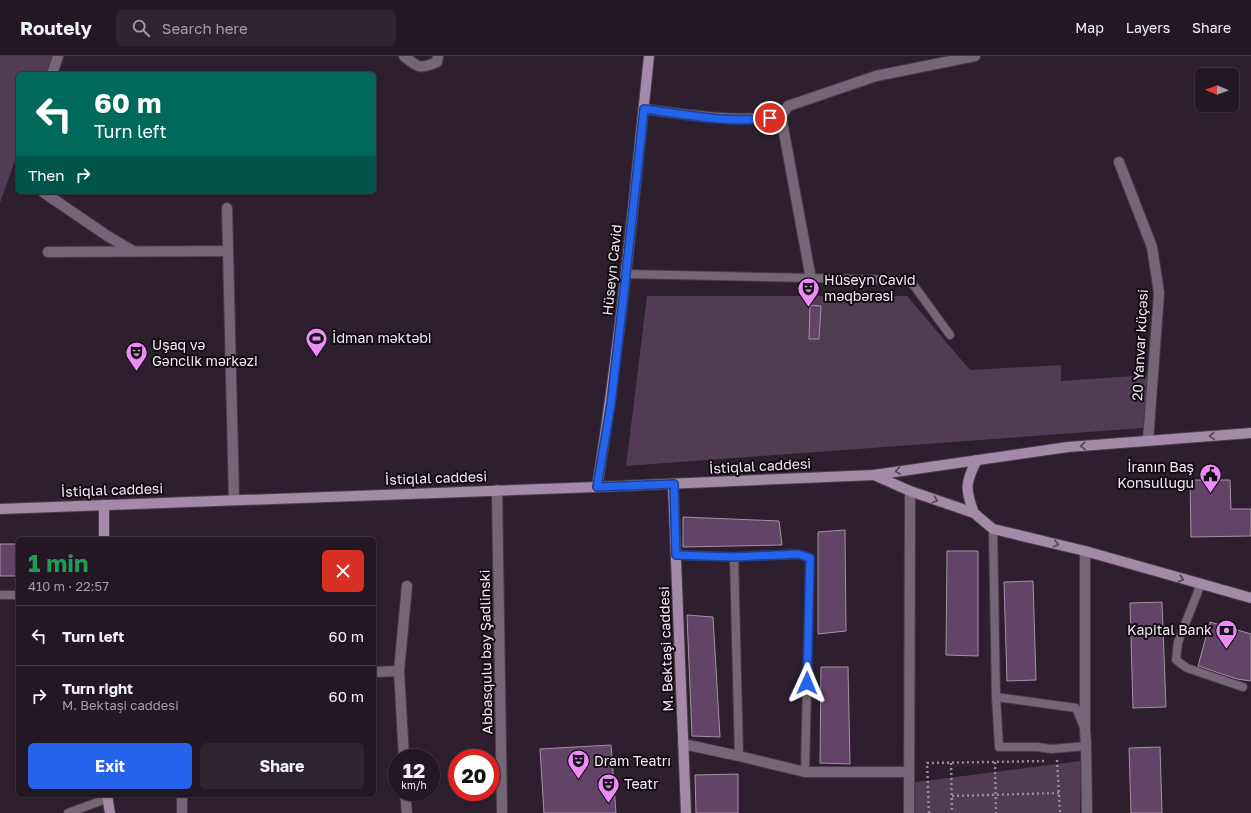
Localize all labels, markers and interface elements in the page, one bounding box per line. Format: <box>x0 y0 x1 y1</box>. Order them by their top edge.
search box <box>116 10 396 46</box>
text: Routely <box>20 16 92 39</box>
icon: search <box>130 17 152 39</box>
text: Search here <box>162 19 248 37</box>
text: Map <box>1075 19 1104 36</box>
text: Layers <box>1126 19 1170 36</box>
text: Share <box>1192 19 1231 36</box>
north arrow <box>1195 68 1239 112</box>
map controls <box>1195 68 1239 112</box>
text: 60 m <box>94 86 161 119</box>
icon: left <box>28 88 80 140</box>
pin <box>753 101 787 135</box>
icon: arrive <box>759 107 781 129</box>
text: Turn left <box>94 120 167 142</box>
icon: right <box>72 164 94 186</box>
text: Then <box>28 166 64 184</box>
street label: Hüseyn Cavid <box>598 223 625 316</box>
place label: Hüseyn Cavid məqbərəsi <box>824 271 916 304</box>
theatre icon: Hüseyn Cavid məqbərəsi <box>796 275 822 308</box>
street label: 20 Yanvar küçəsi <box>1128 289 1151 401</box>
sports icon: İdman məktəbi <box>304 325 330 358</box>
place label: İdman məktəbi <box>332 329 432 346</box>
place label: Uşaq və Gənclik mərkəzi <box>152 336 258 369</box>
theatre icon: Uşaq və Gənclik mərkəzi <box>123 340 149 373</box>
one-way arrow <box>1209 432 1215 441</box>
one-way arrow <box>1079 442 1086 451</box>
street label: İstiqlal caddesi <box>708 454 811 477</box>
place label: İranın Baş Konsulluğu <box>1117 458 1194 491</box>
public building icon: İranın Baş Konsulluğu <box>1197 462 1223 495</box>
one-way arrow <box>895 466 901 475</box>
street label: İstiqlal caddesi <box>385 467 487 488</box>
street label: İstiqlal caddesi <box>61 479 163 500</box>
one-way arrow <box>932 495 939 504</box>
one-way arrow <box>1053 540 1059 548</box>
text: 1 min <box>28 548 88 577</box>
button: close <box>322 550 364 592</box>
street label: Abbasqulu bəy Şadlinski <box>476 570 495 734</box>
one-way arrow <box>1177 574 1184 583</box>
text: 410 m · 22:57 <box>28 578 109 594</box>
street label: M. Bektaşi caddesi <box>655 586 676 712</box>
bank icon: Kapital Bank <box>1214 617 1240 650</box>
place label: Kapital Bank <box>1127 621 1212 638</box>
icon: left <box>28 625 50 647</box>
text: Turn left <box>62 627 124 645</box>
text: 60 m <box>329 627 364 645</box>
position arrow <box>786 662 828 704</box>
text: Turn right <box>62 679 133 697</box>
icon: right <box>28 685 50 707</box>
text: 60 m <box>329 687 364 705</box>
text: M. Bektaşi caddesi <box>62 697 179 713</box>
button: Exit <box>28 743 192 789</box>
button: Share <box>200 743 364 789</box>
theatre icon: Dram Teatrı <box>565 748 591 781</box>
speed limit sign: 20 <box>448 749 500 801</box>
place label: Dram Teatrı <box>594 752 671 769</box>
text: 12 <box>403 758 425 782</box>
theatre icon: Teatr <box>595 771 621 804</box>
place label: Teatr <box>624 775 659 792</box>
text: km/h <box>401 779 427 791</box>

